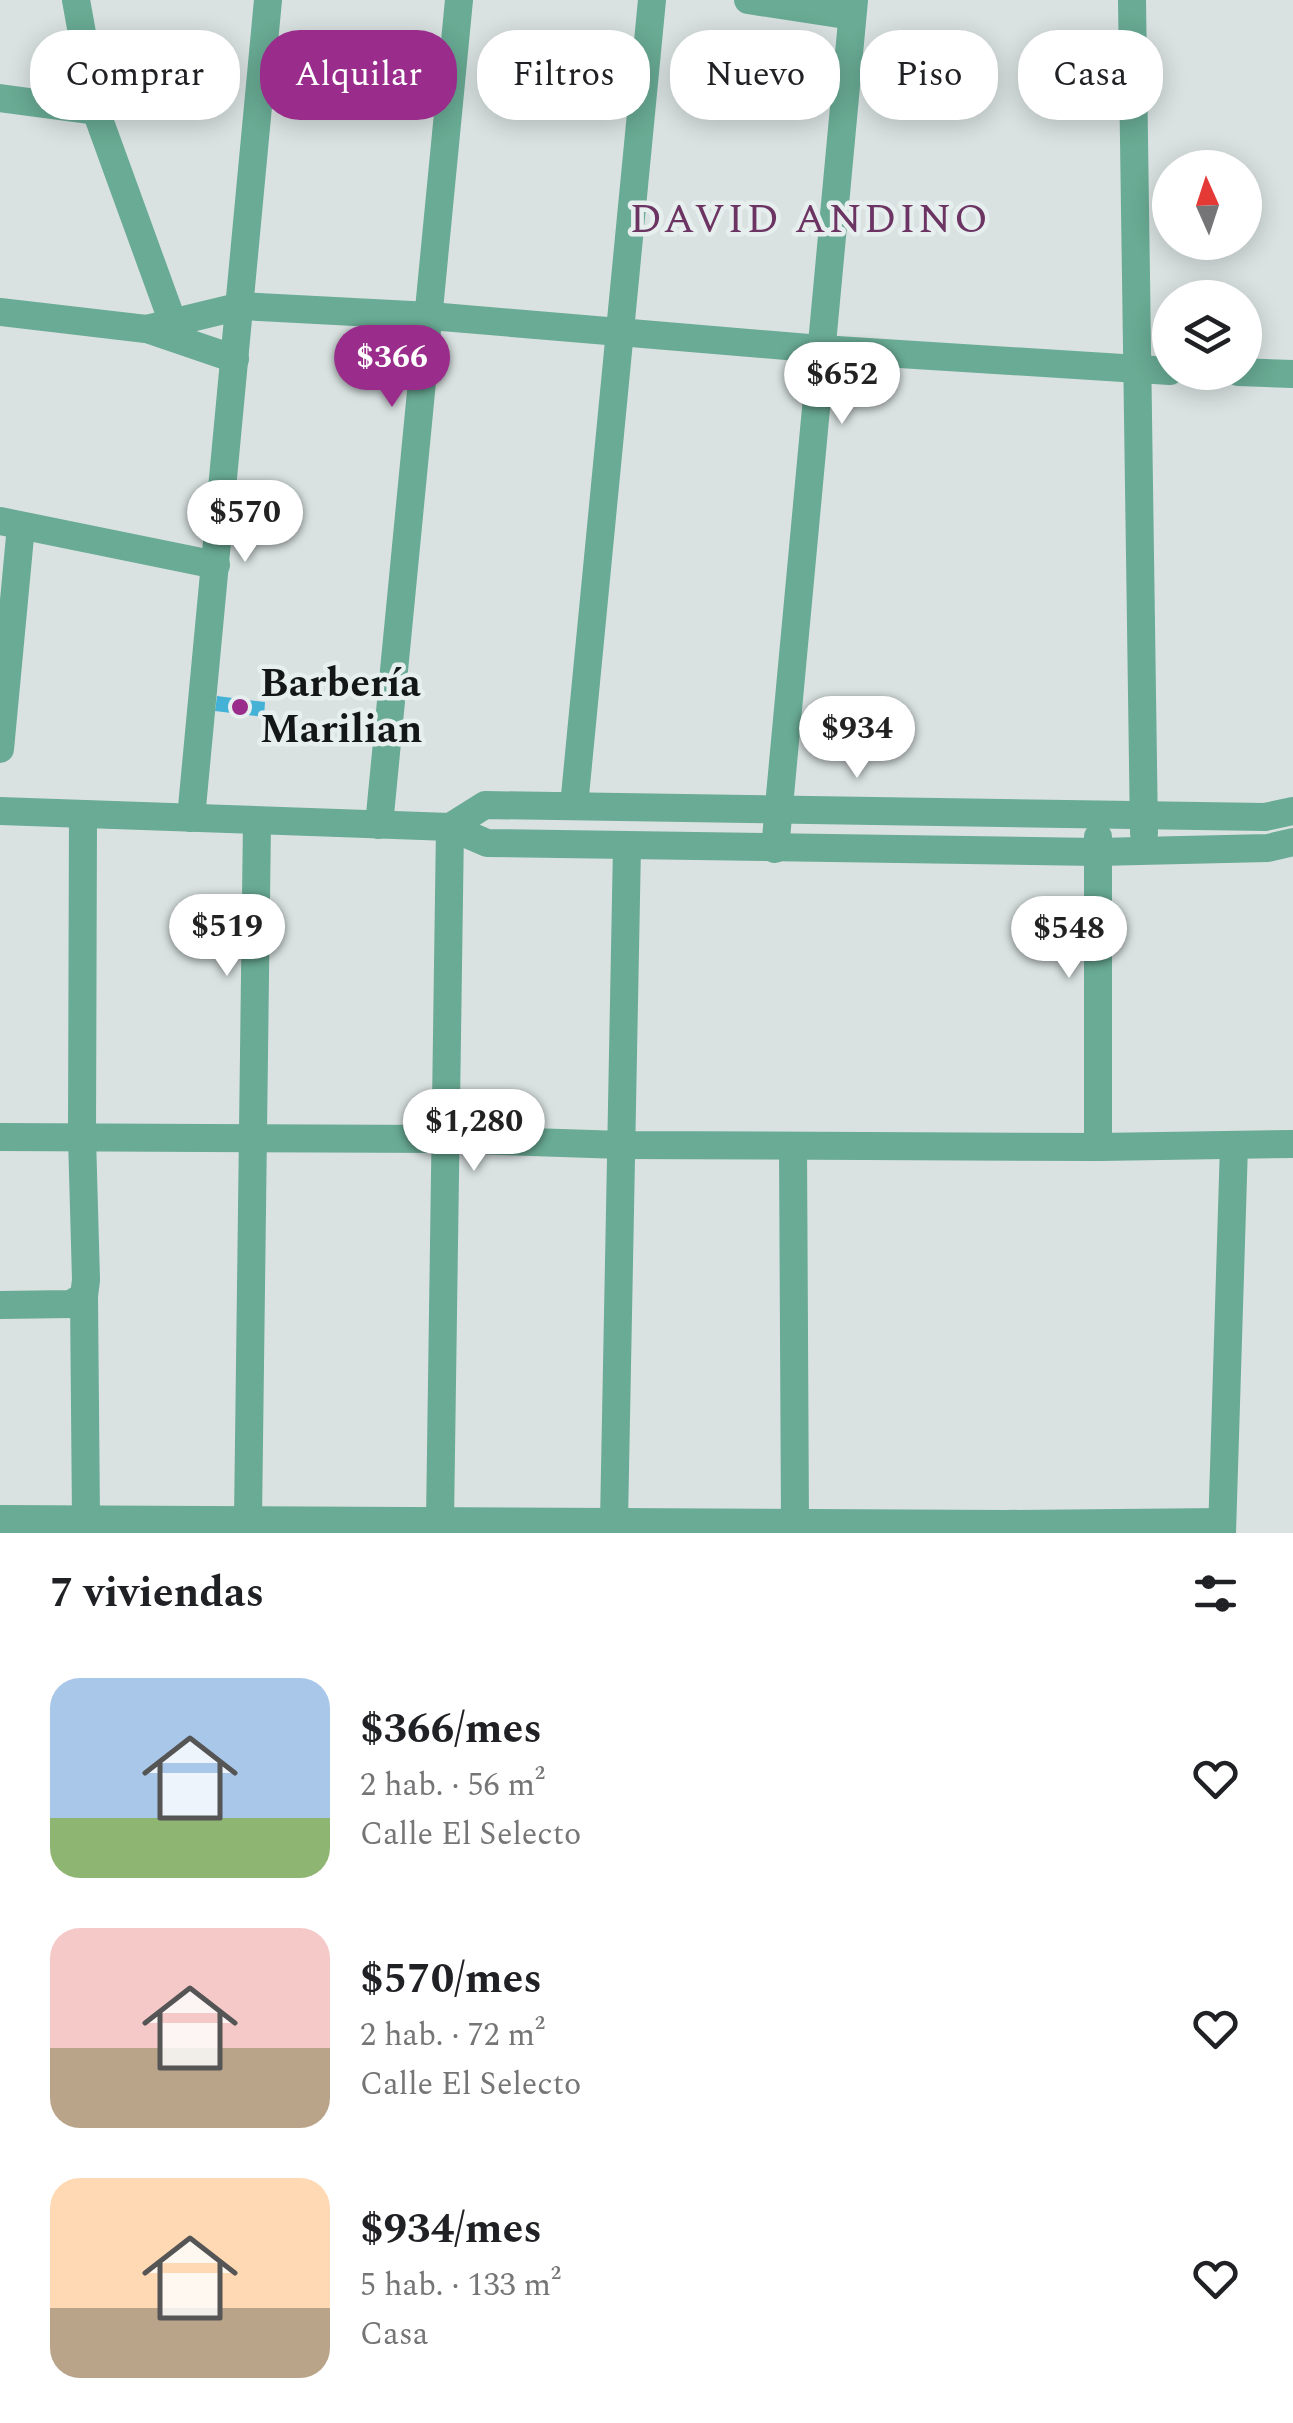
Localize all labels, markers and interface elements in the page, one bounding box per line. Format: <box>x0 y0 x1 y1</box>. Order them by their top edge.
chip: Comprar <box>30 30 240 120</box>
chip: Alquilar <box>260 30 457 120</box>
chip: Filtros <box>477 30 650 120</box>
chip: Nuevo <box>670 30 840 120</box>
chip: Piso <box>860 30 998 120</box>
chip: Casa <box>1018 30 1163 120</box>
north arrow <box>1152 150 1262 260</box>
map controls <box>1152 150 1262 390</box>
district label: DAVID ANDINO <box>630 188 990 251</box>
button: layers <box>1152 280 1262 390</box>
pin: $366 <box>333 325 451 410</box>
text: $366 <box>356 333 428 382</box>
pin: $652 <box>783 342 901 427</box>
text: $652 <box>806 350 878 399</box>
pin: $570 <box>186 480 304 565</box>
text: $570 <box>209 488 281 537</box>
place label: Barbería Marilian <box>260 654 422 761</box>
marker: Barbería Marilian <box>229 696 251 718</box>
pin: $934 <box>798 696 916 781</box>
text: $934 <box>821 704 893 753</box>
pin: $519 <box>168 894 286 979</box>
pin: $548 <box>1010 896 1128 981</box>
text: $519 <box>191 902 263 951</box>
text: $548 <box>1033 904 1105 953</box>
pin: $1,280 <box>393 1089 555 1174</box>
text: $1,280 <box>425 1097 523 1146</box>
text: 7 viviendas <box>50 1562 264 1625</box>
icon: filters <box>1188 1566 1243 1621</box>
text: $366/mes <box>360 1698 542 1761</box>
icon: home <box>130 1718 250 1838</box>
icon: heart <box>1188 1751 1243 1806</box>
text: 2 hab. · 56 m² <box>360 1761 545 1810</box>
text: Calle El Selecto <box>360 1810 581 1859</box>
text: $570/mes <box>360 1948 542 2011</box>
icon: home <box>130 1968 250 2088</box>
icon: heart <box>1188 2001 1243 2056</box>
text: 2 hab. · 72 m² <box>360 2011 545 2060</box>
text: Calle El Selecto <box>360 2060 581 2109</box>
text: $934/mes <box>360 2198 542 2261</box>
icon: home <box>130 2218 250 2338</box>
icon: heart <box>1188 2251 1243 2306</box>
text: 5 hab. · 133 m² <box>360 2261 561 2310</box>
text: Casa <box>360 2310 428 2359</box>

